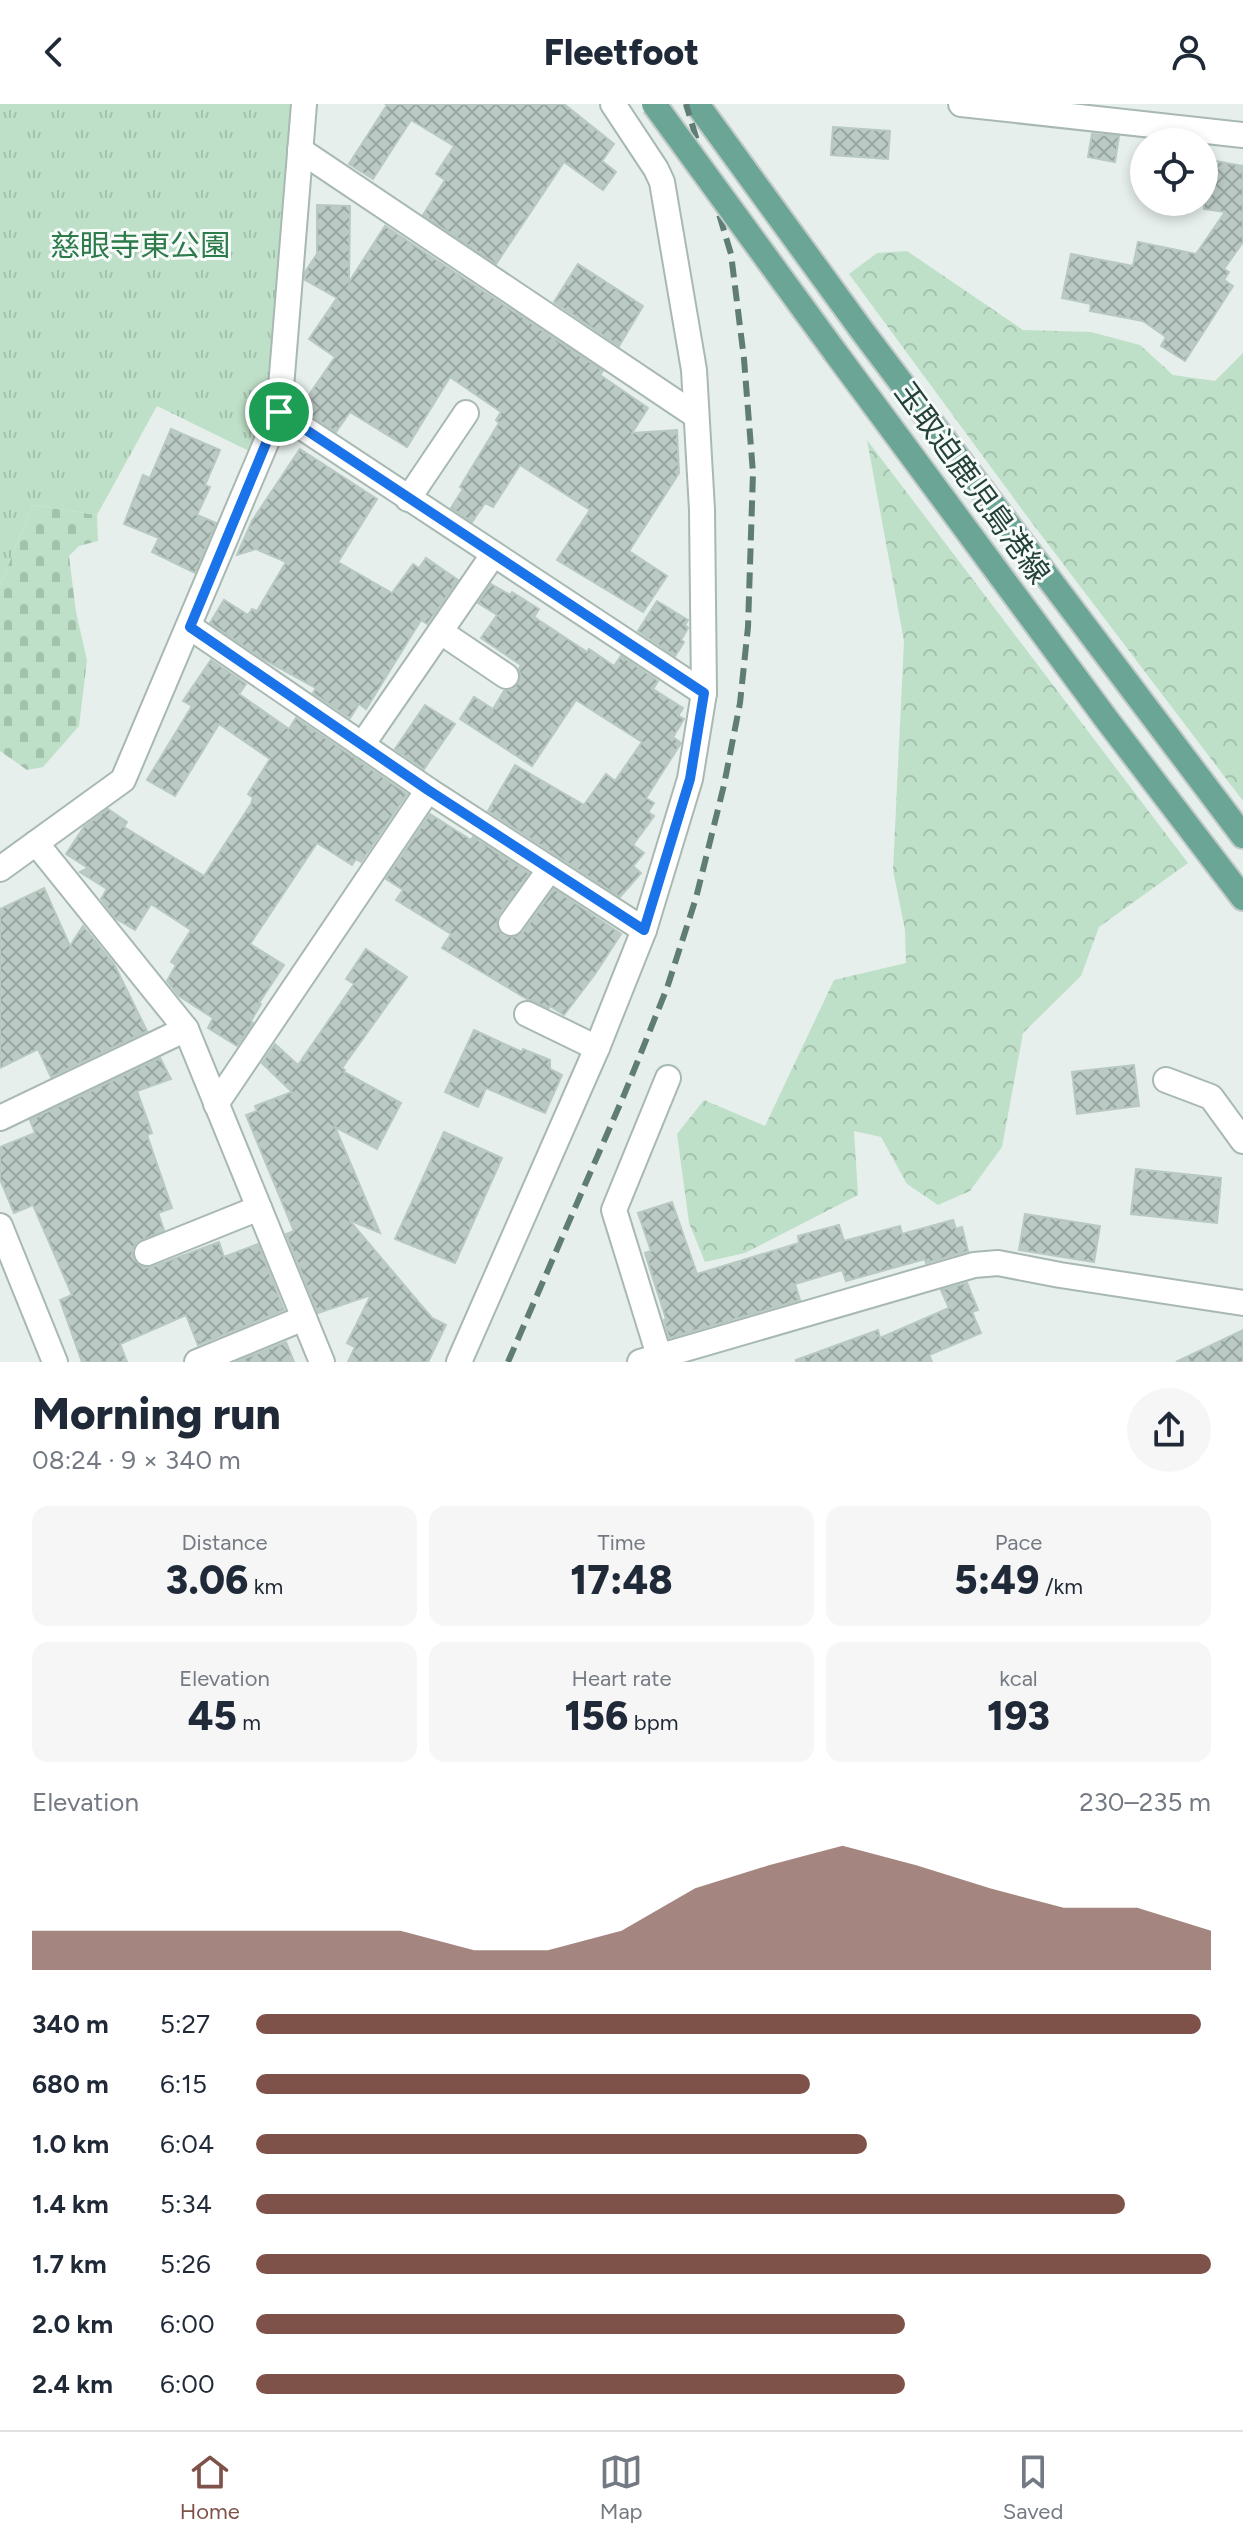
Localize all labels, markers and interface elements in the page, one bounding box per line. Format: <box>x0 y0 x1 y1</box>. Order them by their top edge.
icon: back <box>32 30 76 74</box>
icon: person <box>1167 30 1211 74</box>
text: Fleetfoot <box>544 31 699 74</box>
map controls <box>1130 128 1218 216</box>
button: locate <box>1130 128 1218 216</box>
park label: 慈眼寺東公園 <box>50 227 230 264</box>
street label: 玉取迫鹿児島港線 <box>887 375 1058 591</box>
pin <box>245 378 313 446</box>
icon: arrive <box>257 390 301 434</box>
text: Morning run <box>32 1387 281 1440</box>
button: share <box>1127 1388 1211 1472</box>
text: 08:24 · 9 × 340 m <box>32 1444 241 1476</box>
text: Distance <box>181 1529 268 1556</box>
text: Time <box>598 1529 645 1556</box>
text: Pace <box>995 1529 1042 1556</box>
text: 3.06 <box>166 1556 248 1604</box>
text: 17:48 <box>570 1556 673 1604</box>
text: 5:49 <box>954 1556 1039 1604</box>
text: km <box>248 1573 283 1600</box>
text: /km <box>1039 1573 1083 1600</box>
text: Elevation <box>179 1665 270 1692</box>
text: Heart rate <box>572 1665 671 1692</box>
text: kcal <box>999 1665 1038 1692</box>
text: 45 <box>188 1692 237 1740</box>
text: 156 <box>565 1692 628 1740</box>
text: 193 <box>987 1692 1050 1740</box>
text: m <box>237 1709 261 1736</box>
text: bpm <box>628 1709 678 1736</box>
text: Elevation <box>32 1786 139 1818</box>
text: 230–235 m <box>1079 1786 1211 1818</box>
text: 340 m <box>32 2008 109 2040</box>
text: 5:27 <box>160 2008 210 2040</box>
text: 680 m <box>32 2068 109 2100</box>
text: 6:15 <box>160 2068 207 2100</box>
text: 1.0 km <box>32 2128 109 2160</box>
text: 6:04 <box>160 2128 214 2160</box>
text: 1.4 km <box>32 2188 109 2220</box>
text: 5:34 <box>160 2188 212 2220</box>
text: 1.7 km <box>32 2248 107 2280</box>
text: 5:26 <box>160 2248 211 2280</box>
text: 2.0 km <box>32 2308 113 2340</box>
text: 6:00 <box>160 2308 215 2340</box>
text: 2.4 km <box>32 2368 113 2400</box>
text: 6:00 <box>160 2368 215 2400</box>
tab: Home <box>180 2450 240 2525</box>
tab: Map <box>599 2450 643 2525</box>
tab: Saved <box>1003 2450 1063 2525</box>

